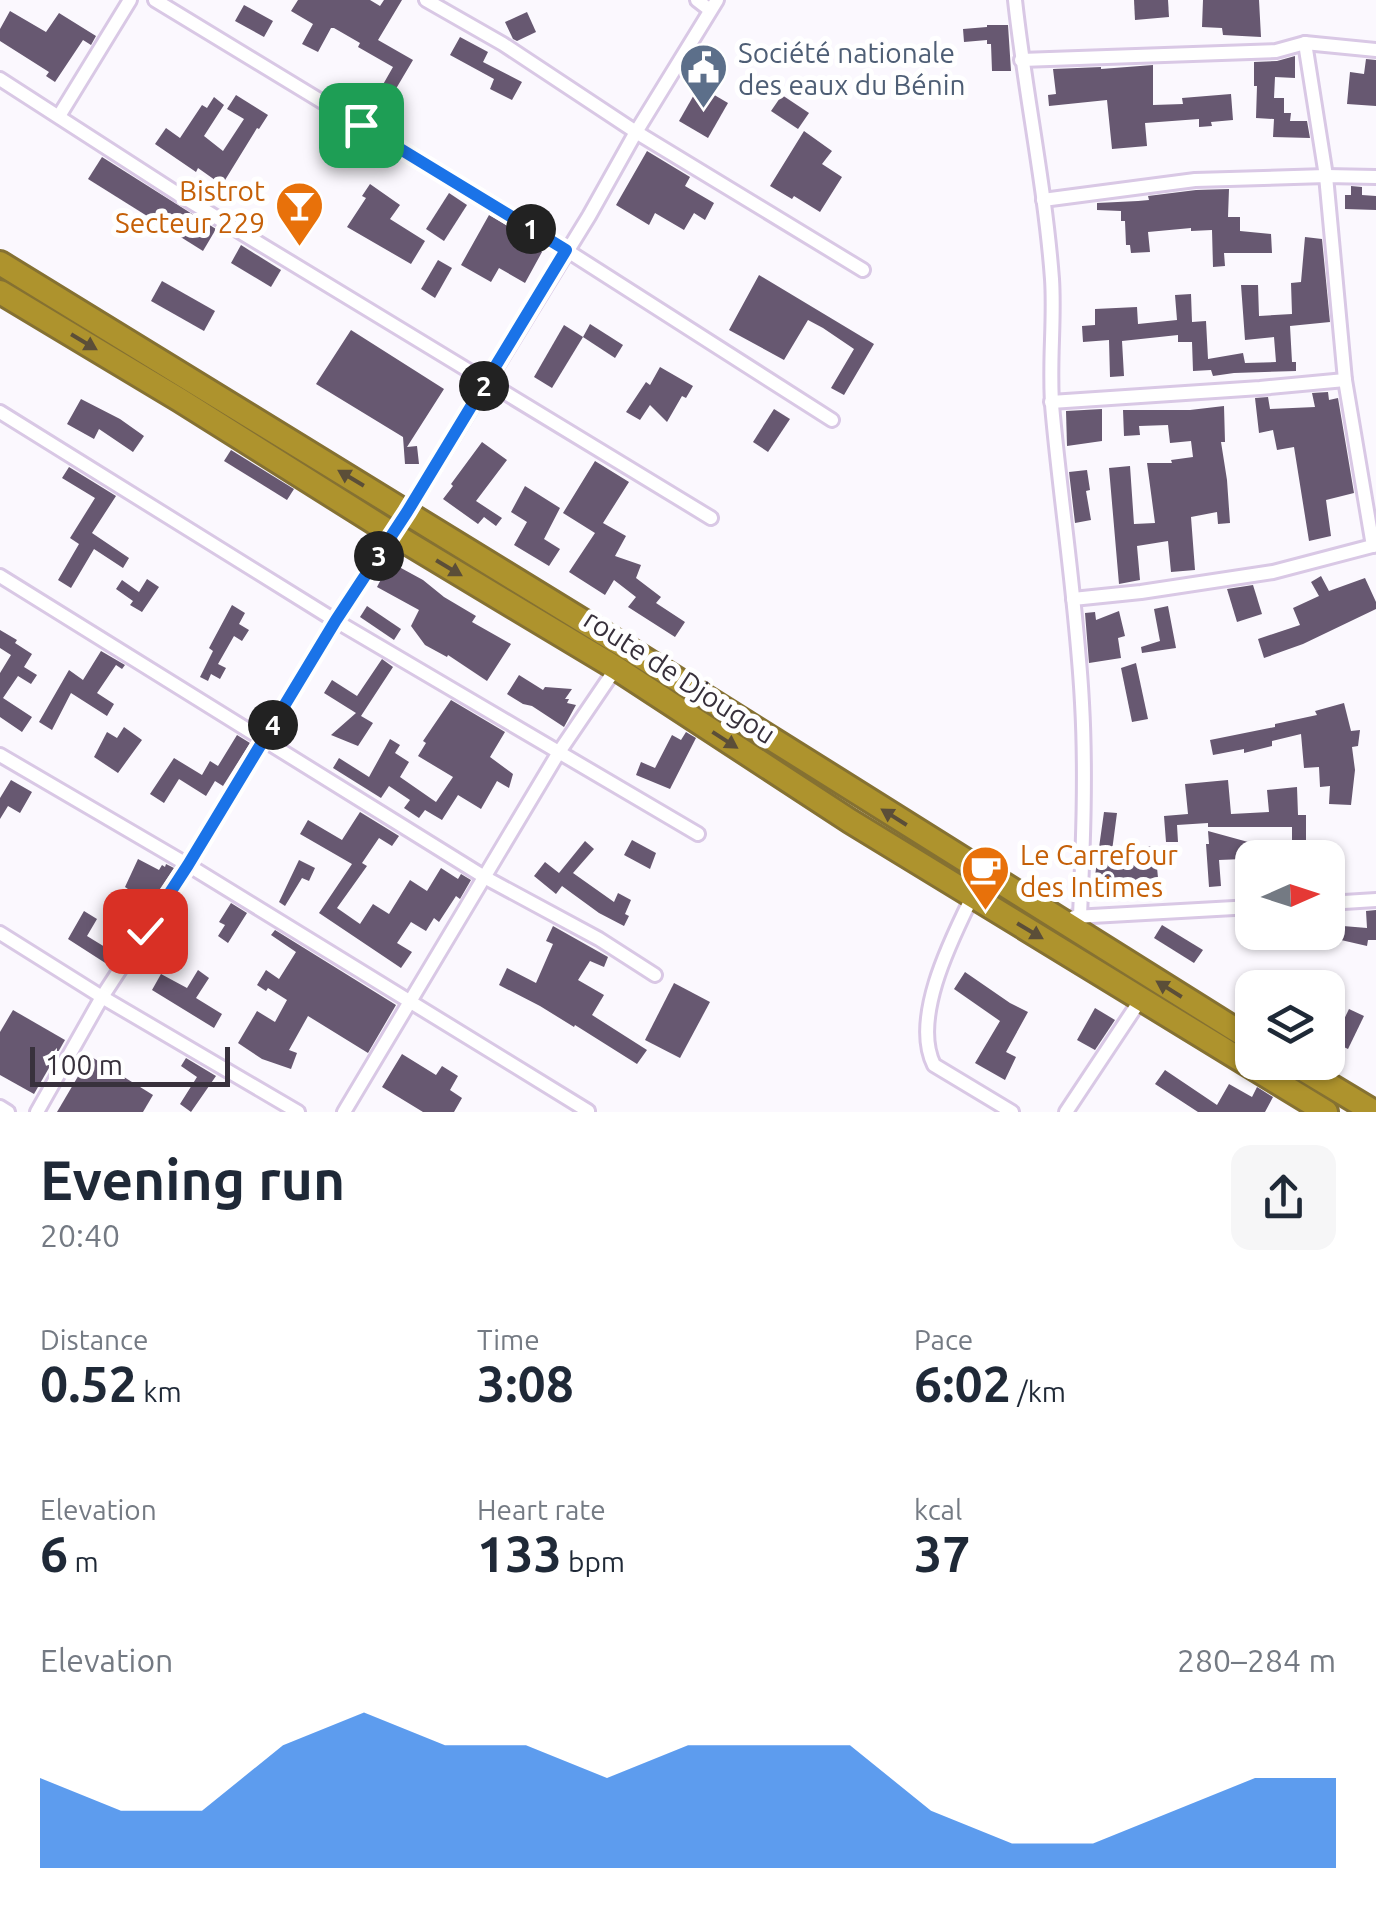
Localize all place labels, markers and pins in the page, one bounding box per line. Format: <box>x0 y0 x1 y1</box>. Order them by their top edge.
place label: Société nationale des eaux du Bénin <box>738 37 966 100</box>
public building icon: Société nationale des eaux du Bénin <box>677 42 729 110</box>
pin <box>319 83 404 168</box>
place label: Bistrot Secteur 229 <box>115 175 265 238</box>
bar icon: Bistrot Secteur 229 <box>274 180 326 248</box>
pin: 1 <box>506 204 556 254</box>
pin: 2 <box>459 361 509 411</box>
pin: 3 <box>354 531 404 581</box>
pin: 4 <box>248 700 298 750</box>
place label: Le Carrefour des Intimes <box>1020 839 1178 902</box>
cafe icon: Le Carrefour des Intimes <box>959 844 1011 912</box>
pin <box>103 889 188 974</box>

